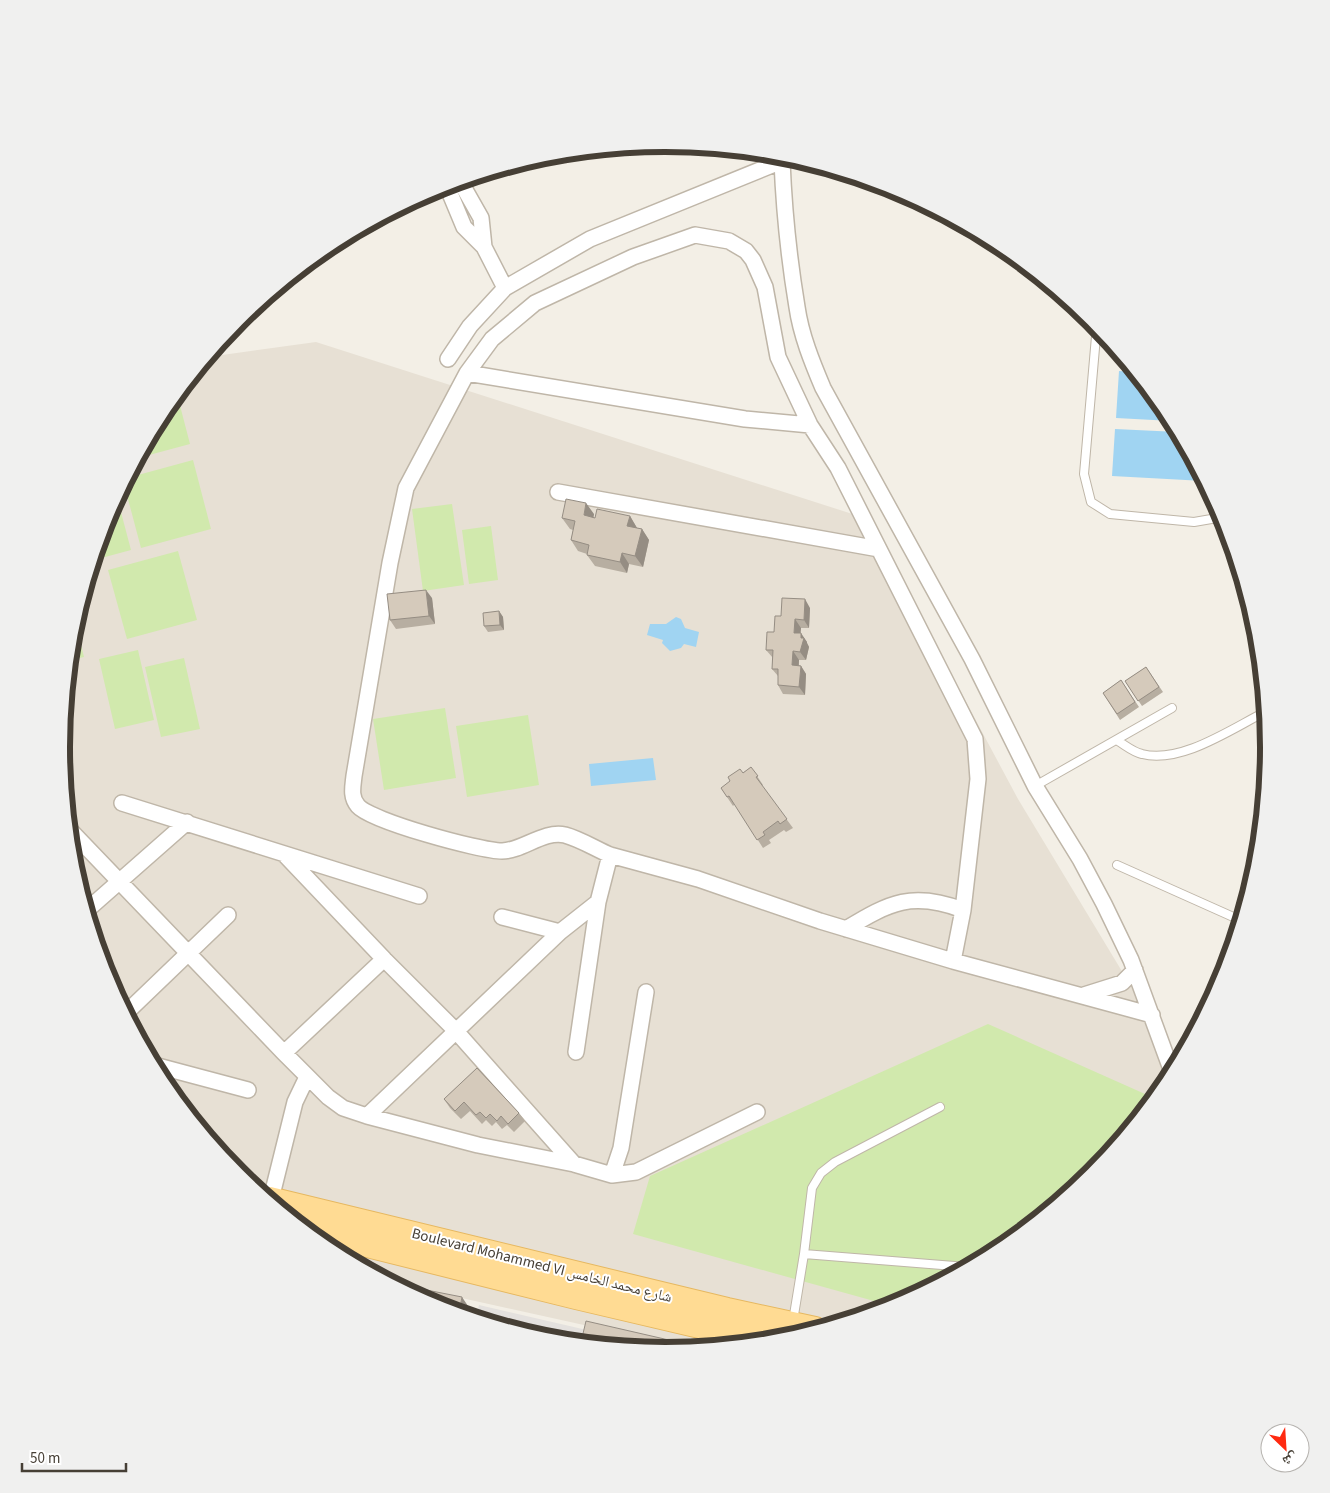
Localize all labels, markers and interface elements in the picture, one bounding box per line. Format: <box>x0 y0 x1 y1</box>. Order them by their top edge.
street label: Boulevard Mohammed VI شارع محمد الخامس <box>410 1223 674 1308</box>
north arrow <box>1260 1423 1310 1473</box>
scale bar <box>22 1440 126 1472</box>
text: ش <box>1279 1447 1301 1471</box>
text: 50 m <box>30 1448 60 1469</box>

